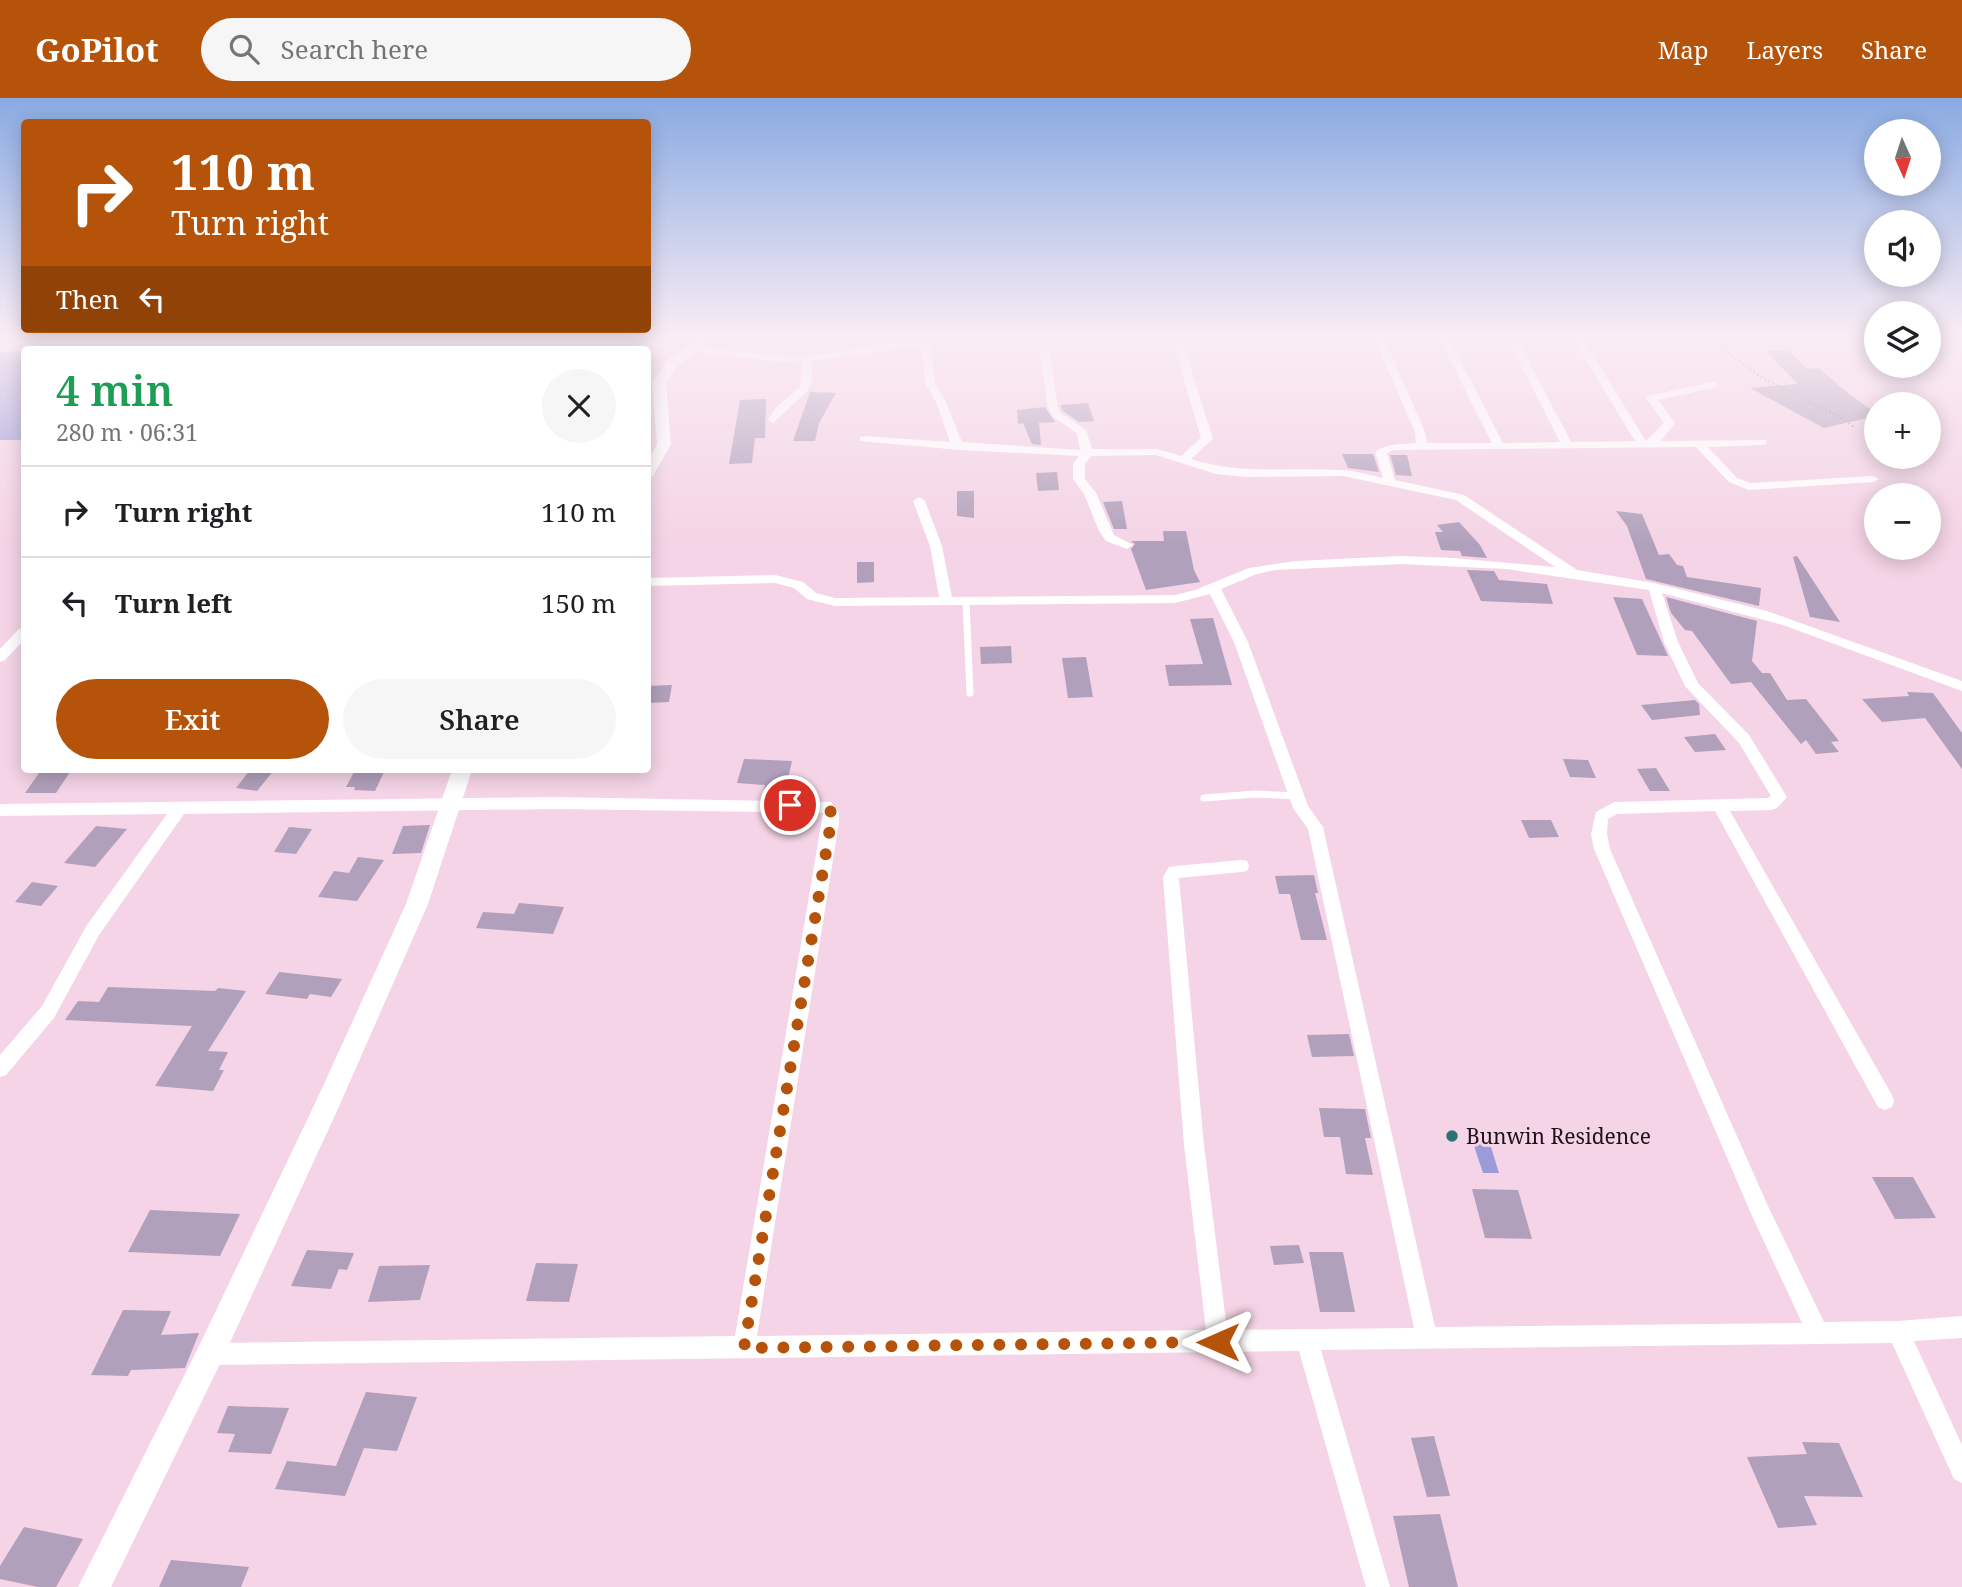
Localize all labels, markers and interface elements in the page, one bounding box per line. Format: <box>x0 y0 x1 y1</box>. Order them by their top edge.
search box <box>201 18 691 81</box>
text: GoPilot <box>35 27 159 72</box>
icon: search <box>225 30 263 68</box>
text: Search here <box>281 31 428 67</box>
text: Map <box>1658 33 1709 66</box>
text: Layers <box>1747 33 1823 66</box>
text: Share <box>1861 33 1927 66</box>
north arrow <box>1864 119 1941 196</box>
map controls <box>1864 119 1941 560</box>
text: 110 m <box>171 138 315 204</box>
icon: right <box>56 147 147 238</box>
text: Turn right <box>171 201 329 244</box>
button: sound <box>1864 210 1941 287</box>
icon: left <box>133 280 171 318</box>
text: Then <box>56 281 119 317</box>
button: layers <box>1864 301 1941 378</box>
text: 4 min <box>56 361 173 418</box>
button: close <box>542 369 616 443</box>
button: + <box>1864 392 1941 469</box>
text: 280 m · 06:31 <box>56 416 198 448</box>
button: − <box>1864 483 1941 560</box>
icon: right <box>56 493 94 531</box>
text: Turn right <box>115 494 252 530</box>
text: 110 m <box>541 494 616 530</box>
icon: left <box>56 584 94 622</box>
text: Turn left <box>115 585 232 621</box>
text: 150 m <box>541 585 616 621</box>
button: Exit <box>56 679 329 759</box>
button: Share <box>343 679 616 759</box>
pin <box>760 775 820 835</box>
icon: arrive <box>771 786 809 824</box>
place label: Bunwin Residence <box>1466 1122 1651 1150</box>
marker: Bunwin Residence <box>1444 1128 1460 1144</box>
position arrow <box>1181 1305 1255 1379</box>

